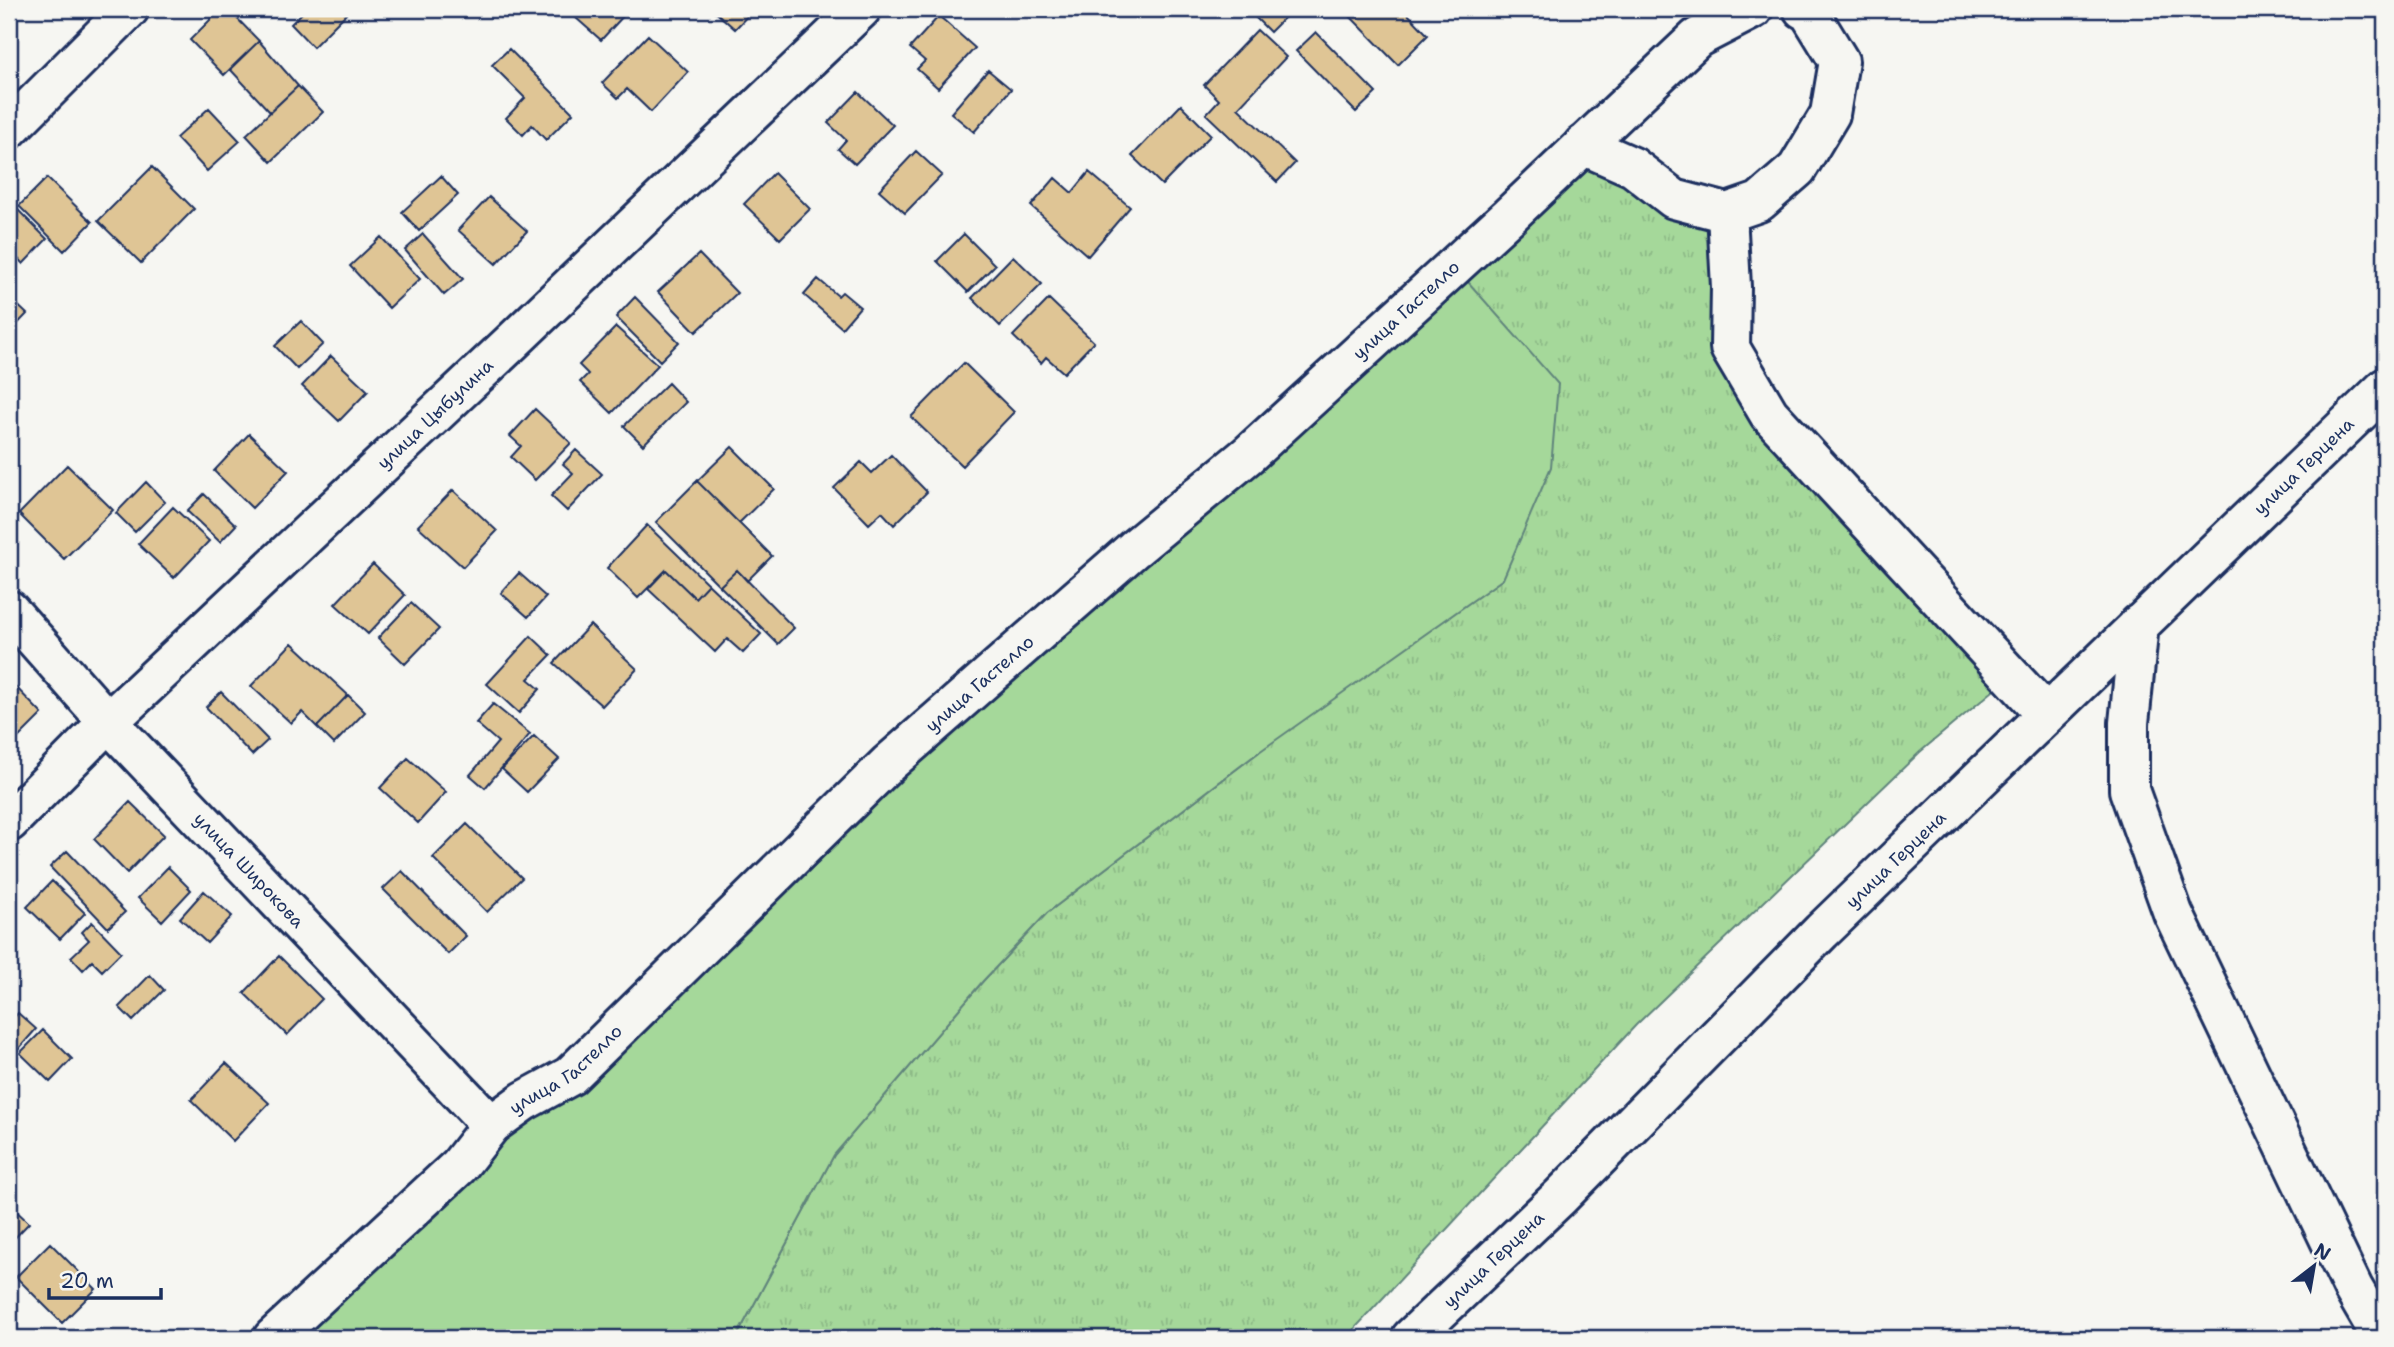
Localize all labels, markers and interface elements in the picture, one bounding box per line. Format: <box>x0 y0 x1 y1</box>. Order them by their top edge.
street label: улица Гастелло <box>1348 255 1465 365</box>
street label: улица Цыбулина <box>372 354 498 475</box>
street label: улица Герцена <box>2249 412 2359 520</box>
street label: улица Гастелло <box>920 630 1039 738</box>
street label: улица Герцена <box>1840 806 1951 914</box>
street label: улица Широкова <box>188 807 310 933</box>
street label: улица Гастелло <box>504 1019 628 1120</box>
street label: улица Герцена <box>1438 1206 1550 1313</box>
north arrow <box>2278 1232 2348 1302</box>
text: N <box>2310 1237 2335 1266</box>
scale bar <box>49 1256 161 1300</box>
text: 20 m <box>60 1267 114 1295</box>

